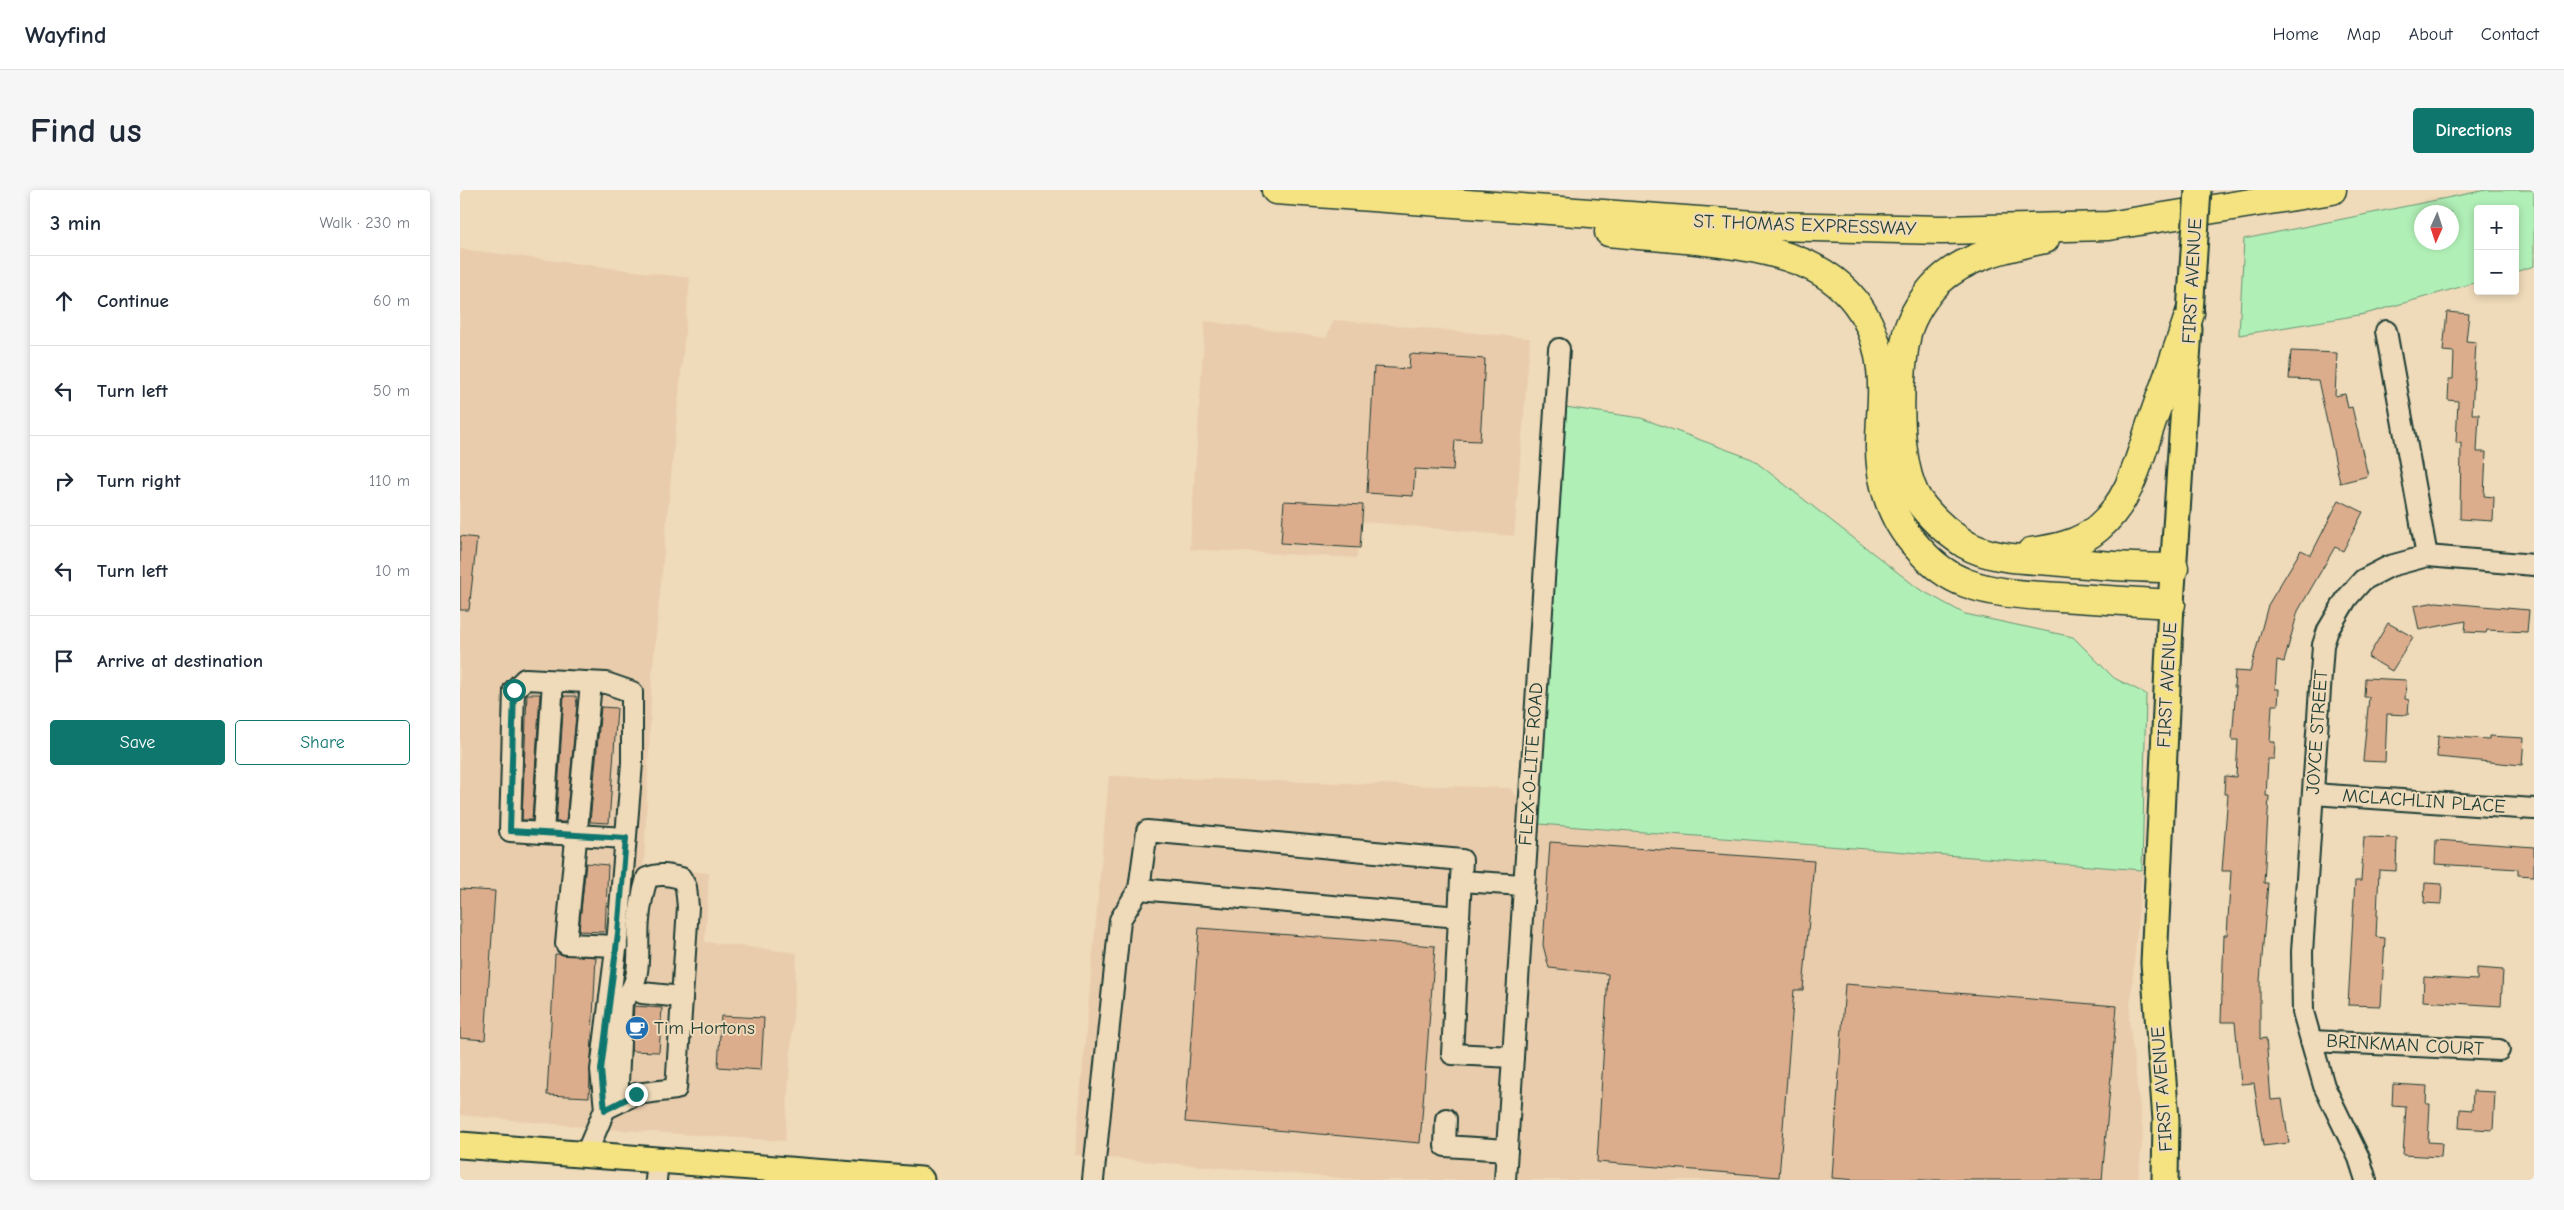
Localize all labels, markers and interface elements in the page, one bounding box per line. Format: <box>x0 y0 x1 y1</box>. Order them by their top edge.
text: Wayfind <box>25 21 106 49</box>
text: Home <box>2272 24 2319 45</box>
text: Map <box>2347 24 2381 45</box>
text: About <box>2409 24 2453 45</box>
text: Contact <box>2481 24 2539 45</box>
button: Directions <box>2413 108 2534 153</box>
text: Find us <box>30 110 142 151</box>
north arrow <box>2414 205 2459 250</box>
map controls <box>2474 205 2519 295</box>
button: + <box>2474 205 2519 250</box>
street label: ST. THOMAS EXPRESSWAY <box>1693 210 1918 240</box>
text: 3 min <box>50 211 101 235</box>
text: Walk · 230 m <box>319 214 410 232</box>
street label: FIRST AVENUE <box>2178 218 2206 344</box>
button: − <box>2474 250 2519 295</box>
icon: ahead <box>50 287 78 315</box>
text: Continue <box>97 290 169 312</box>
text: 60 m <box>373 292 410 310</box>
icon: left <box>50 377 78 405</box>
text: Turn left <box>97 380 168 402</box>
text: 50 m <box>373 382 410 400</box>
icon: right <box>50 467 78 495</box>
text: Turn right <box>97 470 181 492</box>
text: 110 m <box>369 472 410 490</box>
icon: left <box>50 557 78 585</box>
text: Turn left <box>97 560 168 582</box>
text: 10 m <box>375 562 410 580</box>
street label: FIRST AVENUE <box>2153 622 2181 748</box>
icon: arrive <box>50 647 78 675</box>
text: Arrive at destination <box>97 650 263 672</box>
street label: JOYCE STREET <box>2302 669 2332 795</box>
route start <box>503 679 526 702</box>
street label: FLEX-O-LITE ROAD <box>1514 682 1548 846</box>
button: Save <box>50 720 225 765</box>
button: Share <box>235 720 410 765</box>
street label: MCLACHLIN PLACE <box>2342 784 2506 818</box>
cafe icon: Tim Hortons <box>624 1015 650 1041</box>
place label: Tim Hortons <box>654 1017 755 1039</box>
street label: FIRST AVENUE <box>2147 1026 2177 1152</box>
street label: BRINKMAN COURT <box>2326 1030 2484 1060</box>
route end <box>625 1083 648 1106</box>

